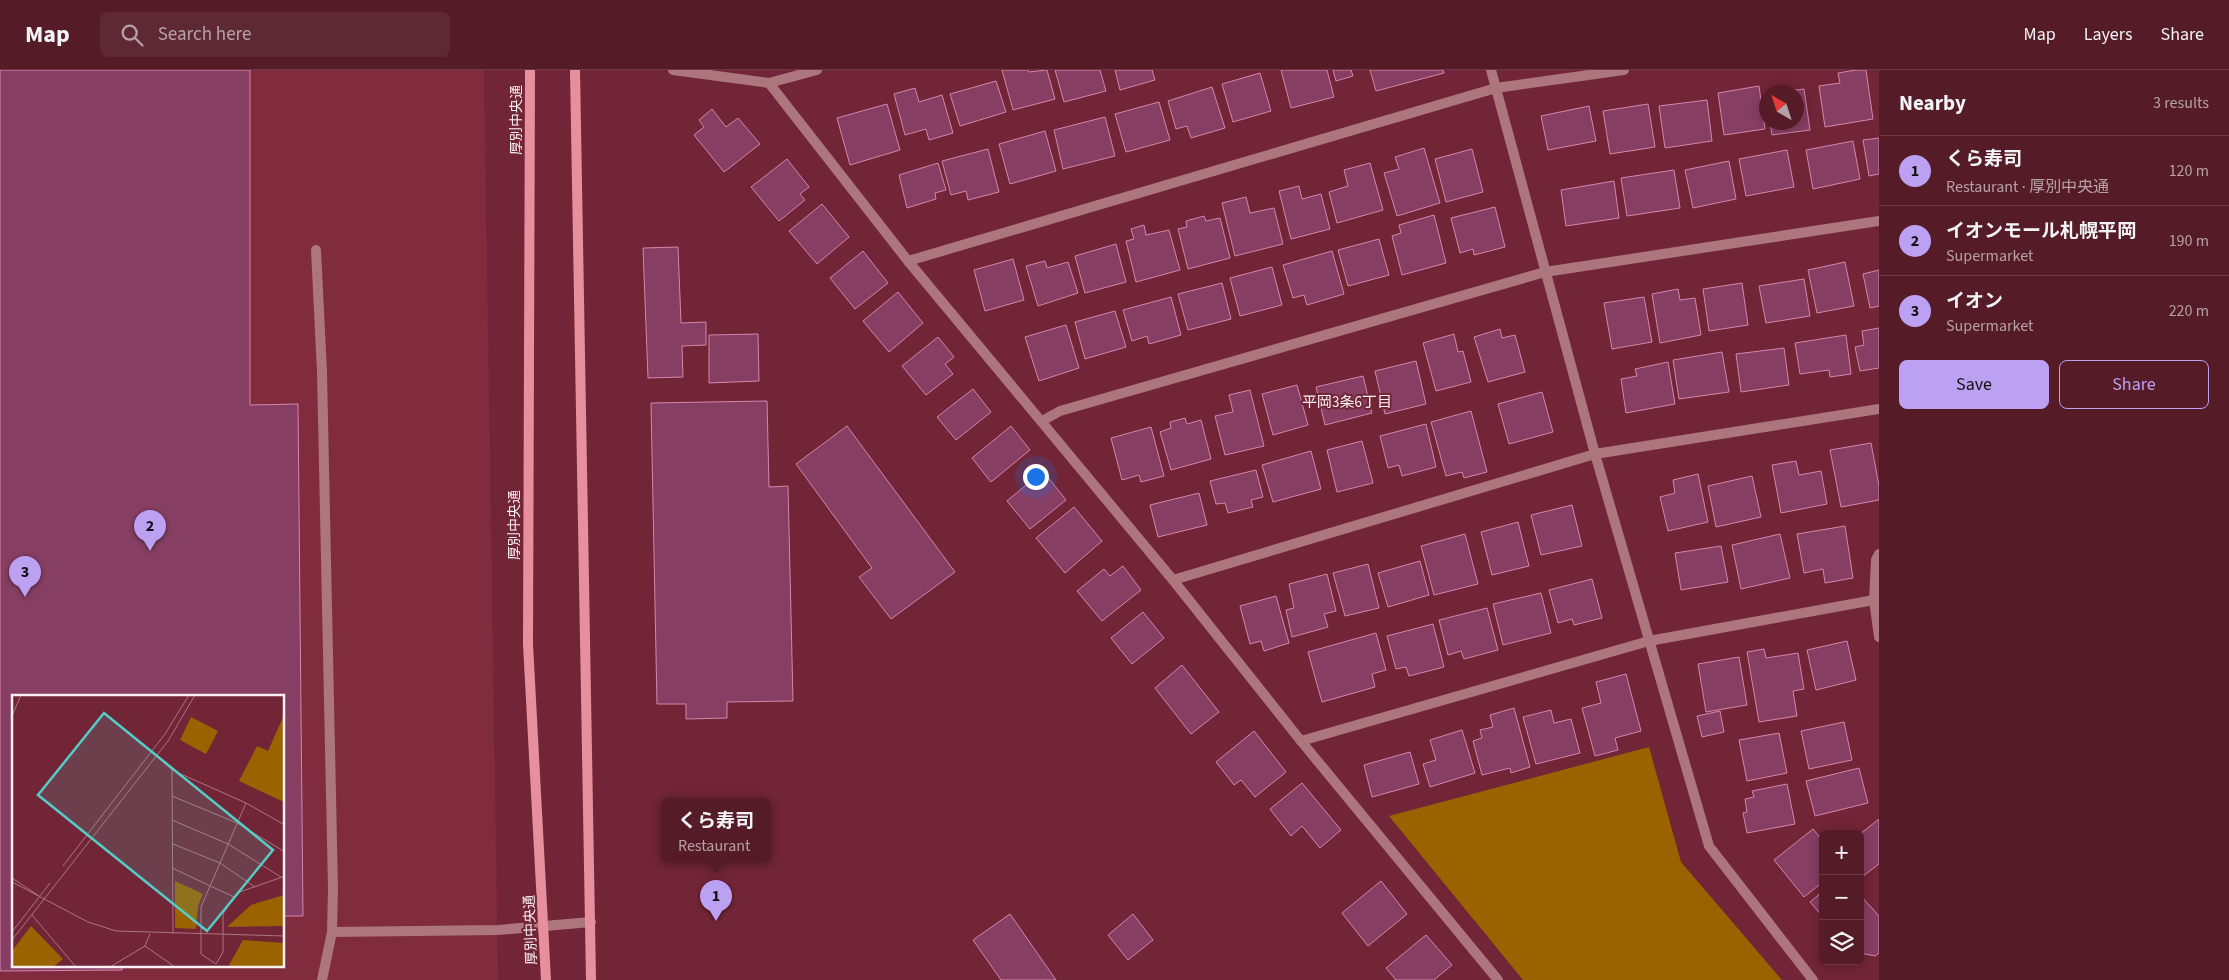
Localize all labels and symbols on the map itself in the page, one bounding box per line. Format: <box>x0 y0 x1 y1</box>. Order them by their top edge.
street label: 厚別中央通 <box>507 85 527 155</box>
north arrow <box>1759 85 1804 130</box>
district label: 平岡3条6丁目 <box>1302 392 1392 413</box>
your location <box>1023 464 1049 490</box>
street label: 厚別中央通 <box>505 490 525 560</box>
pin: 2 <box>134 510 166 551</box>
pin: 3 <box>9 556 41 597</box>
inset map <box>12 695 285 968</box>
pin: 1 <box>700 880 732 921</box>
street label: 厚別中央通 <box>520 895 542 965</box>

